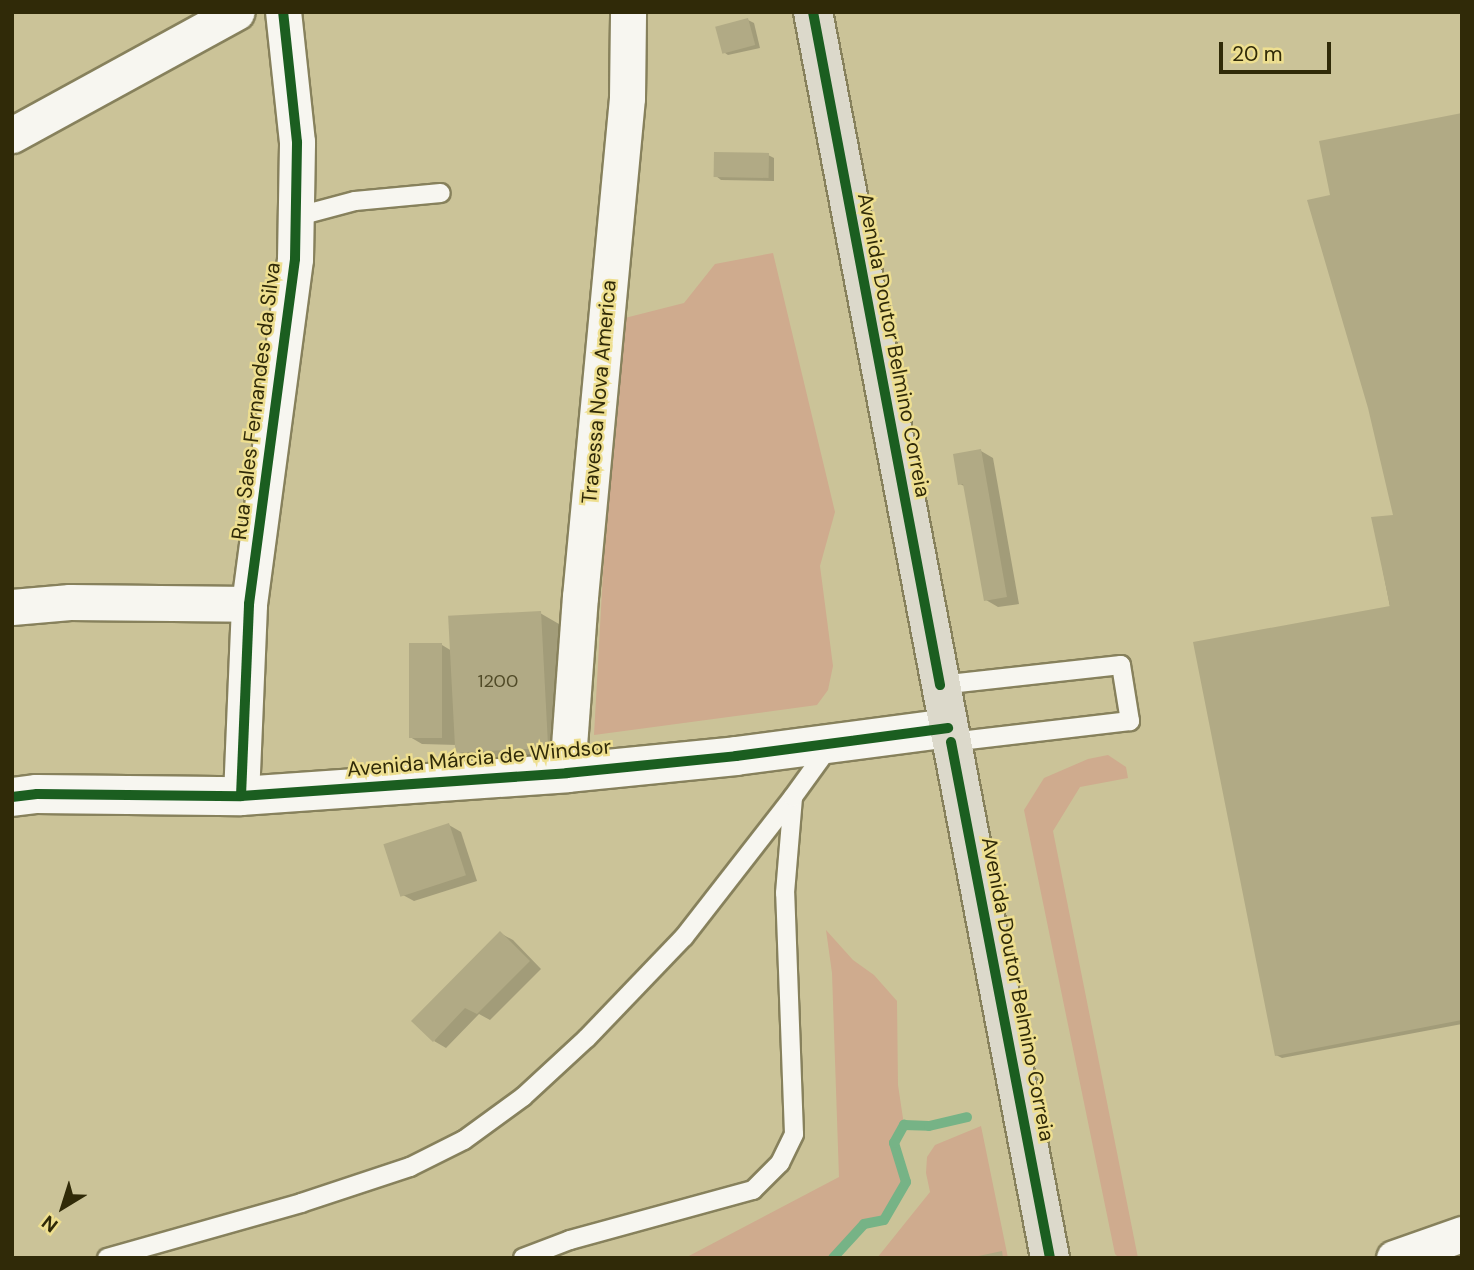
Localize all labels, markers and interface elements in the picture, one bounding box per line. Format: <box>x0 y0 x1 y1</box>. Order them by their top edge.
scale bar <box>1222 28 1334 72</box>
text: 20 m <box>1232 40 1283 68</box>
street label: Avenida Doutor Belmino Correia <box>852 191 936 499</box>
street label: Rua Sales Fernandes da Silva <box>226 261 286 541</box>
street label: Travessa Nova America <box>577 279 621 505</box>
house number: 1200 <box>478 670 518 692</box>
street label: Avenida Márcia de Windsor <box>346 734 612 782</box>
street label: Avenida Doutor Belmino Correia <box>976 835 1060 1143</box>
north arrow <box>28 1172 98 1242</box>
text: N <box>37 1210 63 1238</box>

